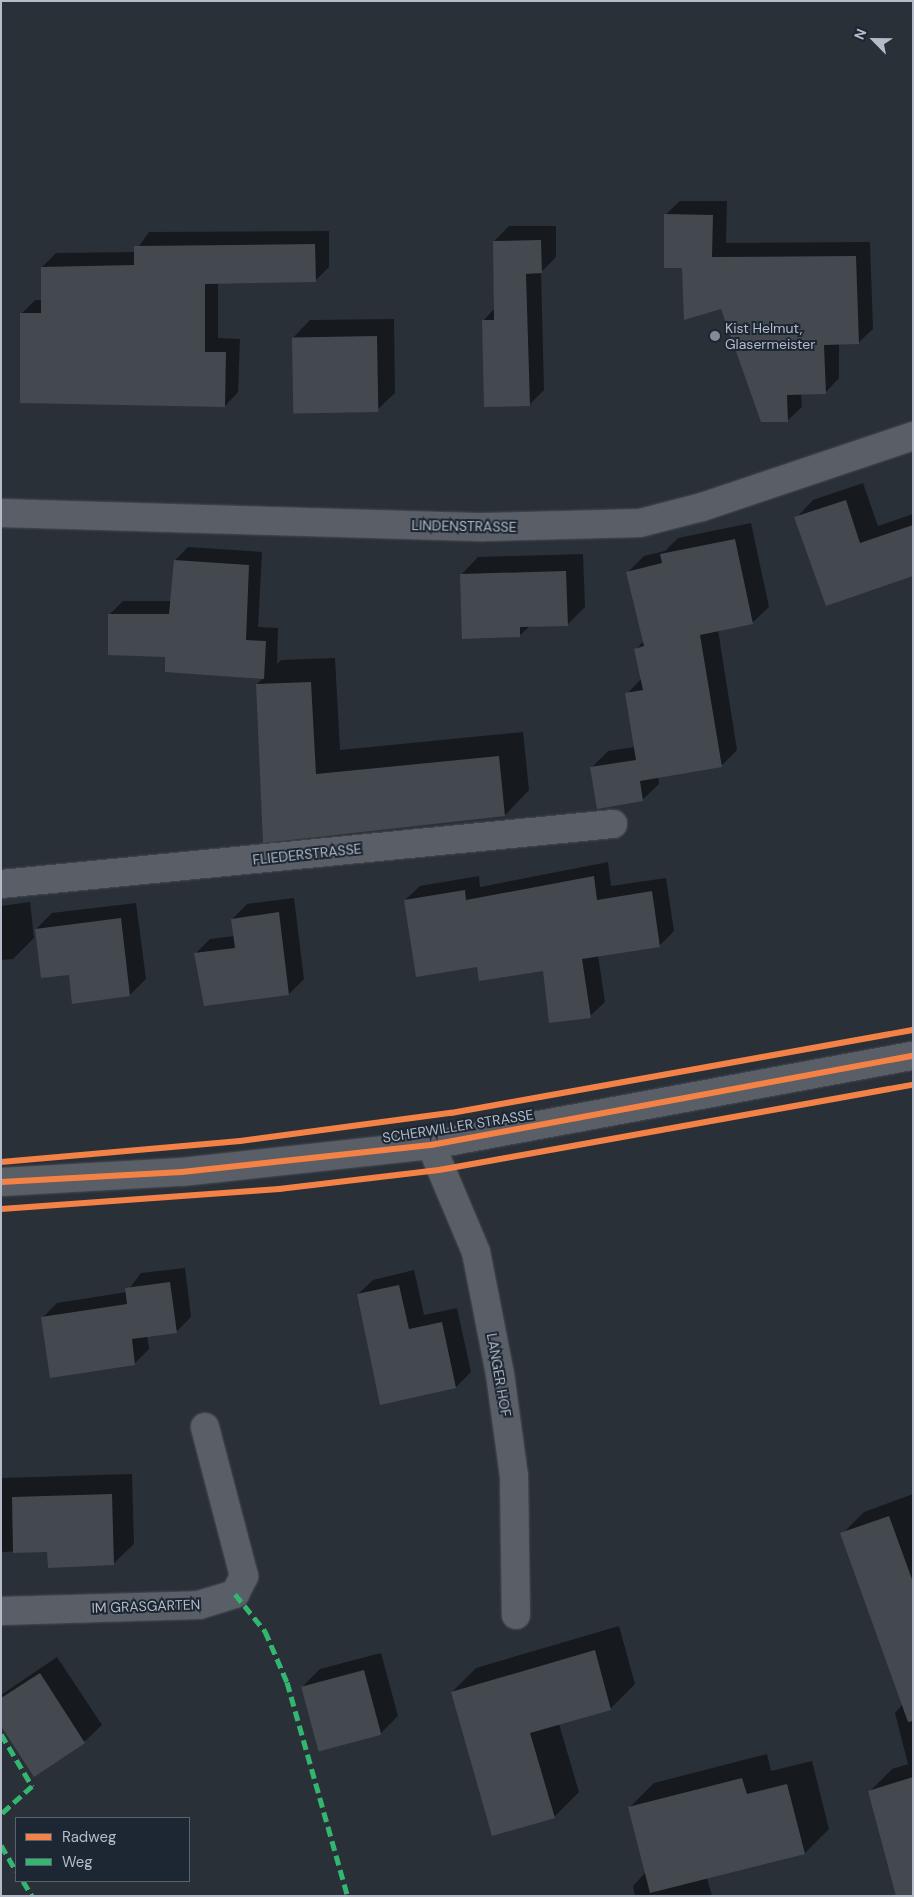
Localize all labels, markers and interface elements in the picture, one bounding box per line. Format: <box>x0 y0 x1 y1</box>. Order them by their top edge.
north arrow <box>849 15 899 65</box>
text: N <box>850 26 870 42</box>
place label: Kist Helmut, Glasermeister <box>725 320 815 352</box>
marker: Kist Helmut, Glasermeister <box>709 330 721 342</box>
street label: LINDENSTRASSE <box>411 517 517 535</box>
street label: FLIEDERSTRASSE <box>252 840 362 868</box>
street label: SCHERWILLER STRASSE <box>381 1106 535 1146</box>
street label: LANGER HOF <box>483 1332 515 1418</box>
street label: IM GRASGARTEN <box>91 1596 201 1616</box>
legend <box>15 1817 190 1882</box>
text: Radweg <box>62 1827 116 1847</box>
text: Weg <box>62 1852 93 1872</box>

